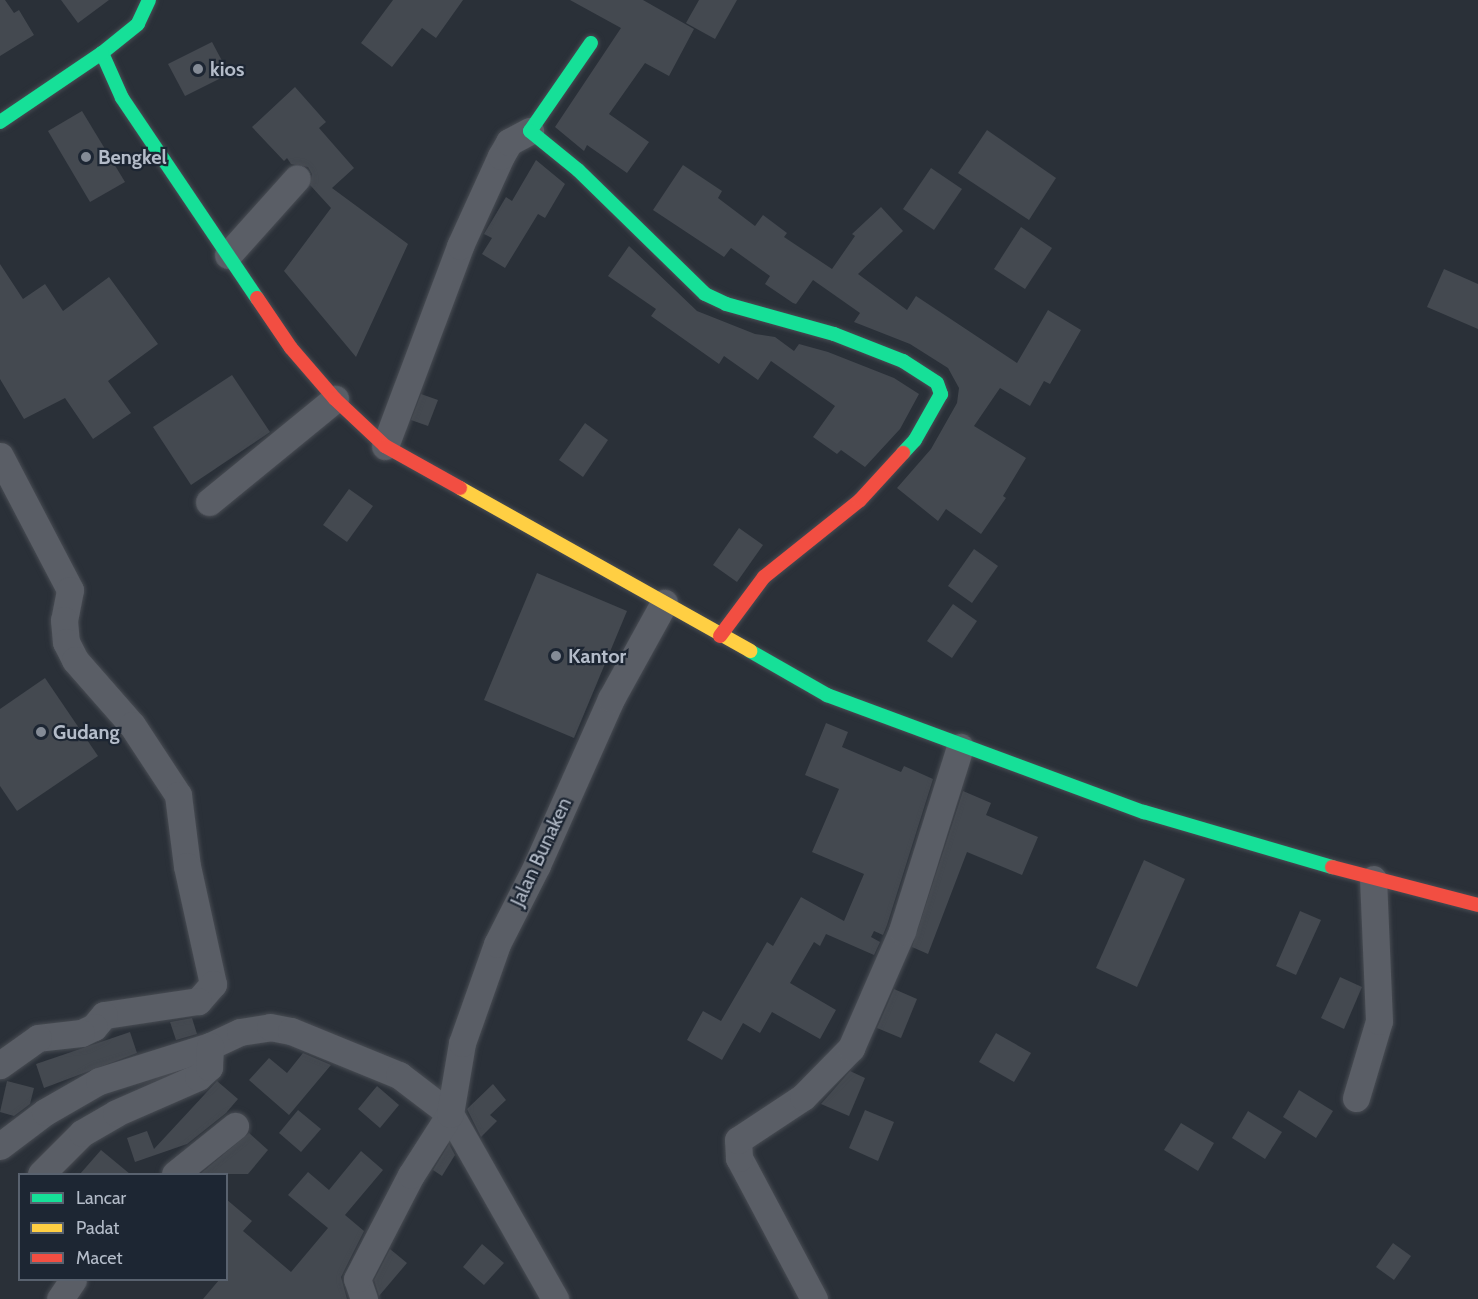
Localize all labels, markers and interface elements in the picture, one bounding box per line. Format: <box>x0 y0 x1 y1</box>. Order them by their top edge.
place label: kios <box>210 57 244 81</box>
marker: kios <box>191 62 205 76</box>
place label: Bengkel <box>98 145 167 169</box>
marker: Bengkel <box>79 150 93 164</box>
place label: Kantor <box>568 644 626 668</box>
marker: Kantor <box>549 649 563 663</box>
place label: Gudang <box>53 720 120 744</box>
marker: Gudang <box>34 725 48 739</box>
street label: Jalan Bunaken <box>505 794 577 910</box>
legend <box>18 1173 228 1281</box>
text: Lancar <box>76 1187 126 1209</box>
text: Padat <box>76 1217 119 1239</box>
text: Macet <box>76 1247 122 1269</box>

